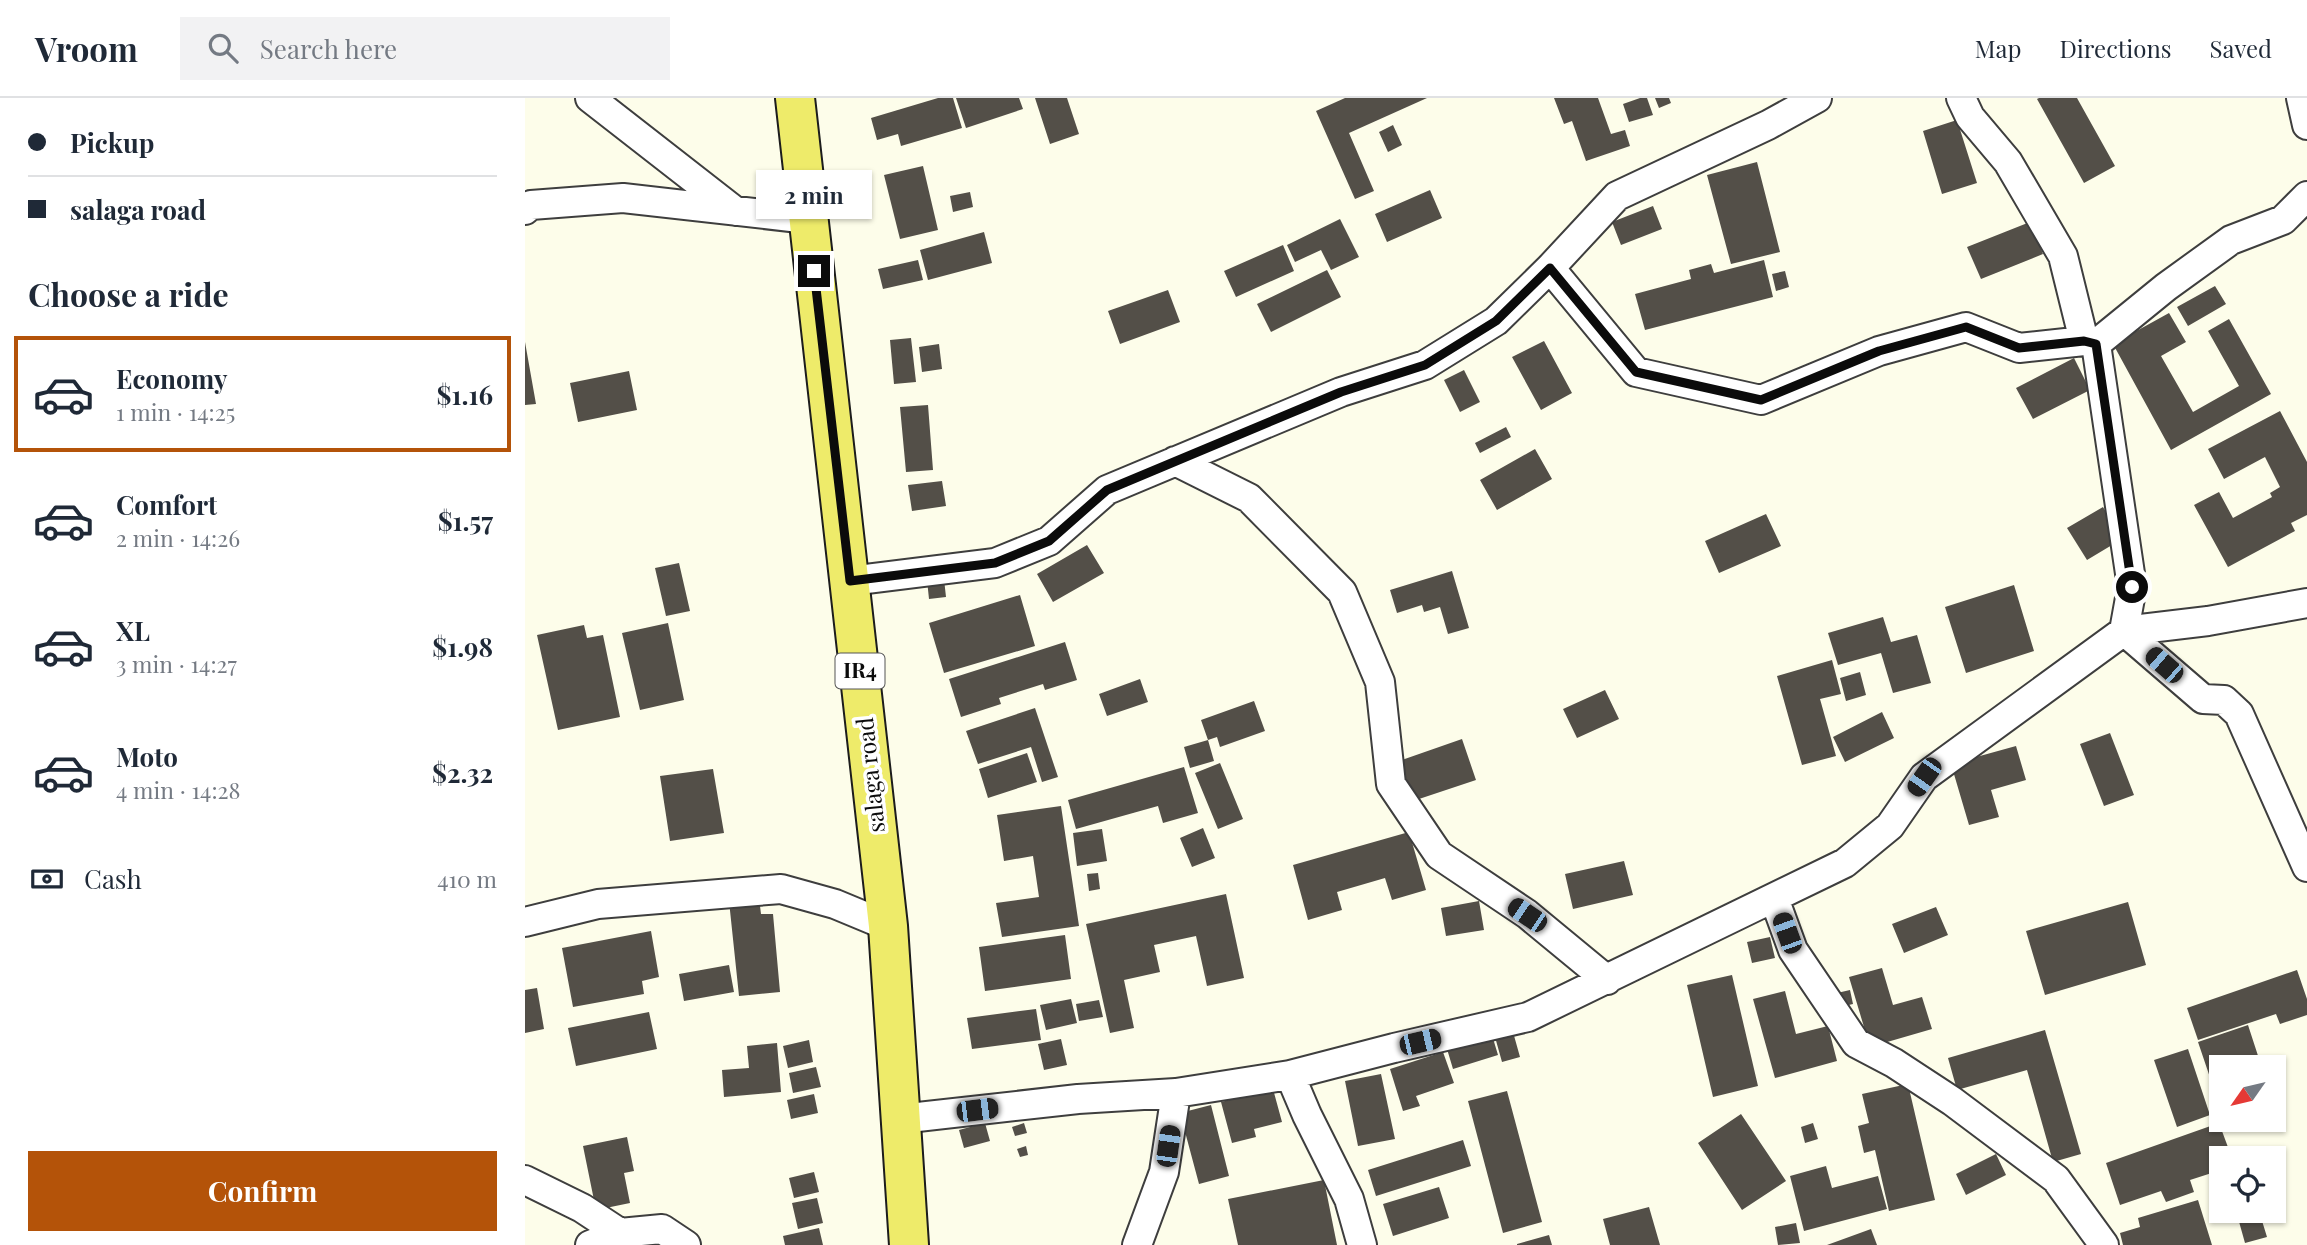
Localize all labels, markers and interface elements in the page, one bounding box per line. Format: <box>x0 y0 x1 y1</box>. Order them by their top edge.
search box <box>180 17 670 80</box>
text: Vroom <box>35 26 138 70</box>
icon: search <box>204 29 242 67</box>
text: Search here <box>260 31 397 66</box>
text: Map <box>1975 32 2021 64</box>
text: Directions <box>2059 32 2172 64</box>
text: Saved <box>2210 32 2272 64</box>
text: Pickup <box>70 125 154 160</box>
callout: 2 min <box>756 170 872 218</box>
text: 2 min <box>784 179 844 210</box>
text: salaga road <box>70 192 206 227</box>
route end <box>798 255 830 287</box>
text: Choose a ride <box>28 272 229 315</box>
text: Economy <box>116 361 227 396</box>
icon: car <box>32 363 95 426</box>
text: $1.16 <box>437 377 493 412</box>
text: 1 min · 14:25 <box>116 396 235 427</box>
text: Comfort <box>116 487 217 522</box>
icon: car <box>32 489 95 552</box>
text: $1.57 <box>438 503 493 538</box>
text: 2 min · 14:26 <box>116 522 240 553</box>
route start <box>2116 571 2148 603</box>
text: XL <box>116 613 150 648</box>
icon: car <box>32 615 95 678</box>
text: $1.98 <box>432 629 493 664</box>
car <box>2142 643 2187 687</box>
text: 3 min · 14:27 <box>116 648 237 679</box>
road number: IR4 <box>835 654 885 688</box>
street label: salaga road <box>848 716 891 834</box>
text: Moto <box>116 739 178 774</box>
icon: car <box>32 741 95 804</box>
car <box>1904 754 1945 800</box>
text: $2.32 <box>432 755 493 790</box>
text: 4 min · 14:28 <box>116 774 240 805</box>
icon: cash <box>28 860 66 898</box>
text: Cash <box>84 861 142 896</box>
text: 410 m <box>437 863 497 894</box>
car <box>1504 895 1551 935</box>
car <box>1770 910 1805 956</box>
car <box>1398 1027 1443 1057</box>
north arrow <box>2209 1055 2285 1132</box>
map controls <box>2209 1055 2286 1223</box>
car <box>955 1097 1000 1123</box>
car <box>1155 1124 1182 1168</box>
button: locate <box>2209 1146 2286 1223</box>
button: Confirm <box>28 1151 497 1231</box>

